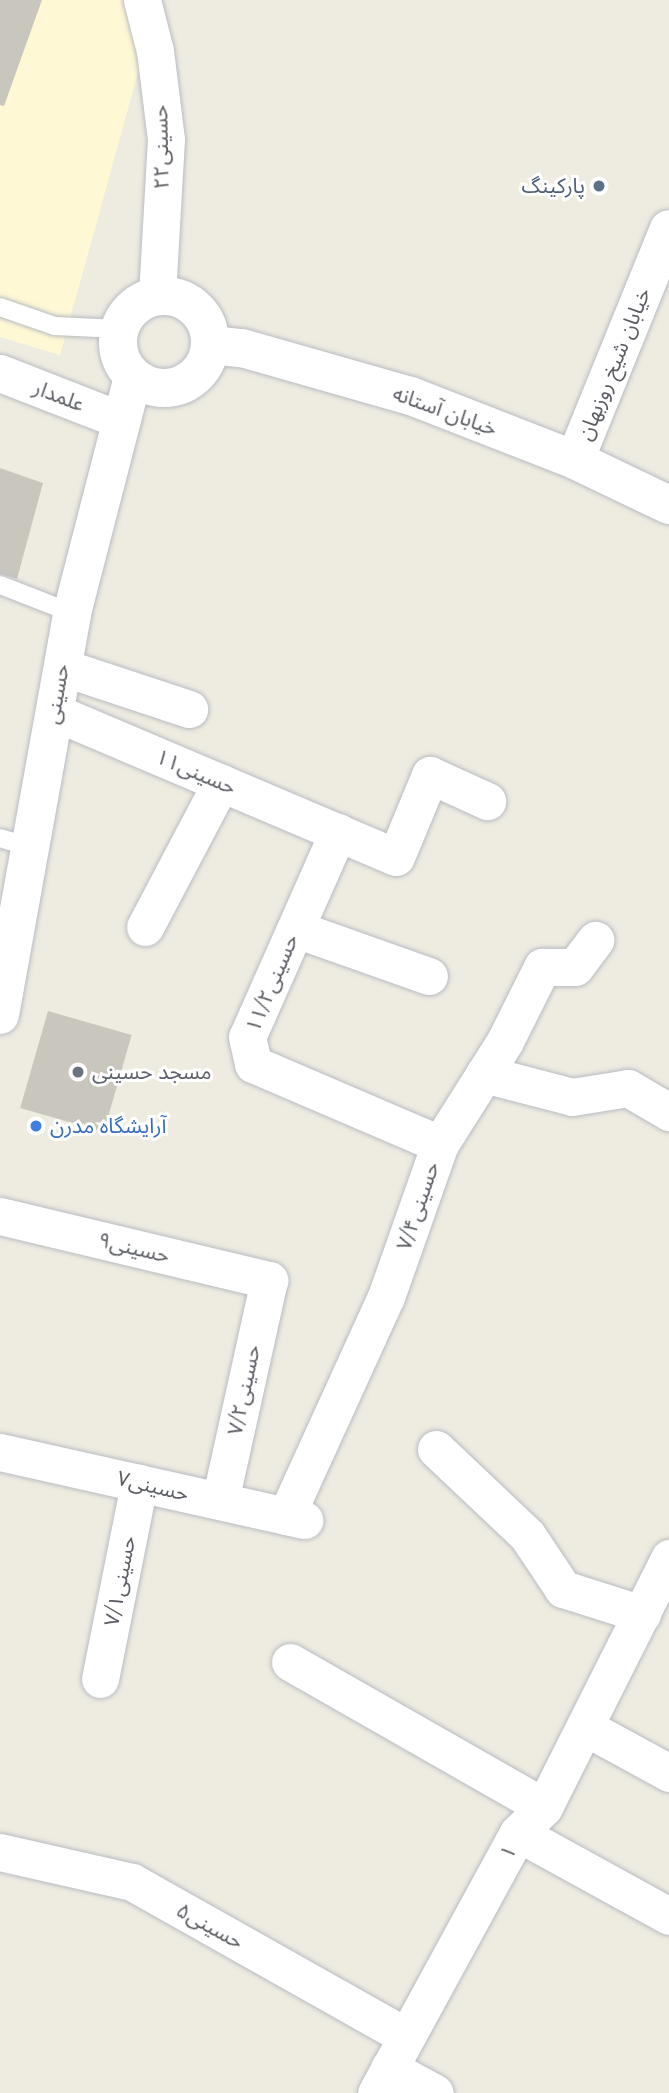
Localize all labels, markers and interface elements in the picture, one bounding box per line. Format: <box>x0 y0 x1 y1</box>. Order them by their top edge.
street label: حسینی۲۲ <box>148 104 174 190</box>
place label: پارکینگ <box>522 173 585 199</box>
marker: پارکینگ <box>591 178 607 194</box>
street label: خیابان شیخ روزبهان <box>572 284 656 444</box>
street label: علمدار <box>30 375 88 417</box>
street label: خیابان آستانه <box>389 380 501 442</box>
street label: حسینی <box>39 662 75 726</box>
street label: حسینی۱۱ <box>152 744 240 800</box>
street label: حسینی۱۱/۲ <box>240 930 304 1036</box>
place label: مسجد حسینی <box>92 1059 212 1085</box>
marker: مسجد حسینی <box>70 1064 86 1080</box>
place label: آرایشگاه مدرن <box>50 1113 166 1139</box>
marker: آرایشگاه مدرن <box>28 1118 44 1134</box>
street label: حسینی۷/۴ <box>391 1159 445 1253</box>
street label: حسینی۹ <box>96 1228 172 1268</box>
street label: حسینی۷/۲ <box>222 1342 266 1438</box>
street label: حسینی۷ <box>115 1466 191 1506</box>
street label: حسینی۷/۱ <box>99 1534 141 1628</box>
street label: ۱ <box>494 1841 522 1863</box>
street label: حسینی۵ <box>172 1897 248 1955</box>

